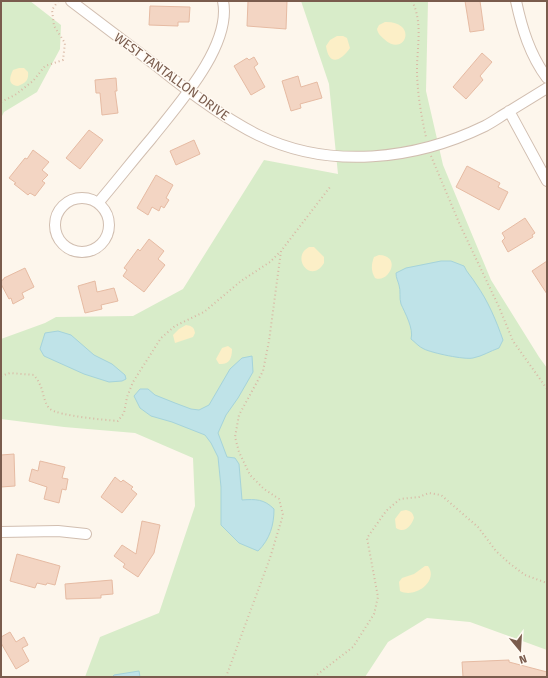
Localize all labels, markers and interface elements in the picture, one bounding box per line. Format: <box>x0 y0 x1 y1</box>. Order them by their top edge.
street label: WEST TANTALLON DRIVE <box>111 30 232 123</box>
north arrow <box>500 630 540 670</box>
text: N <box>517 652 528 666</box>

